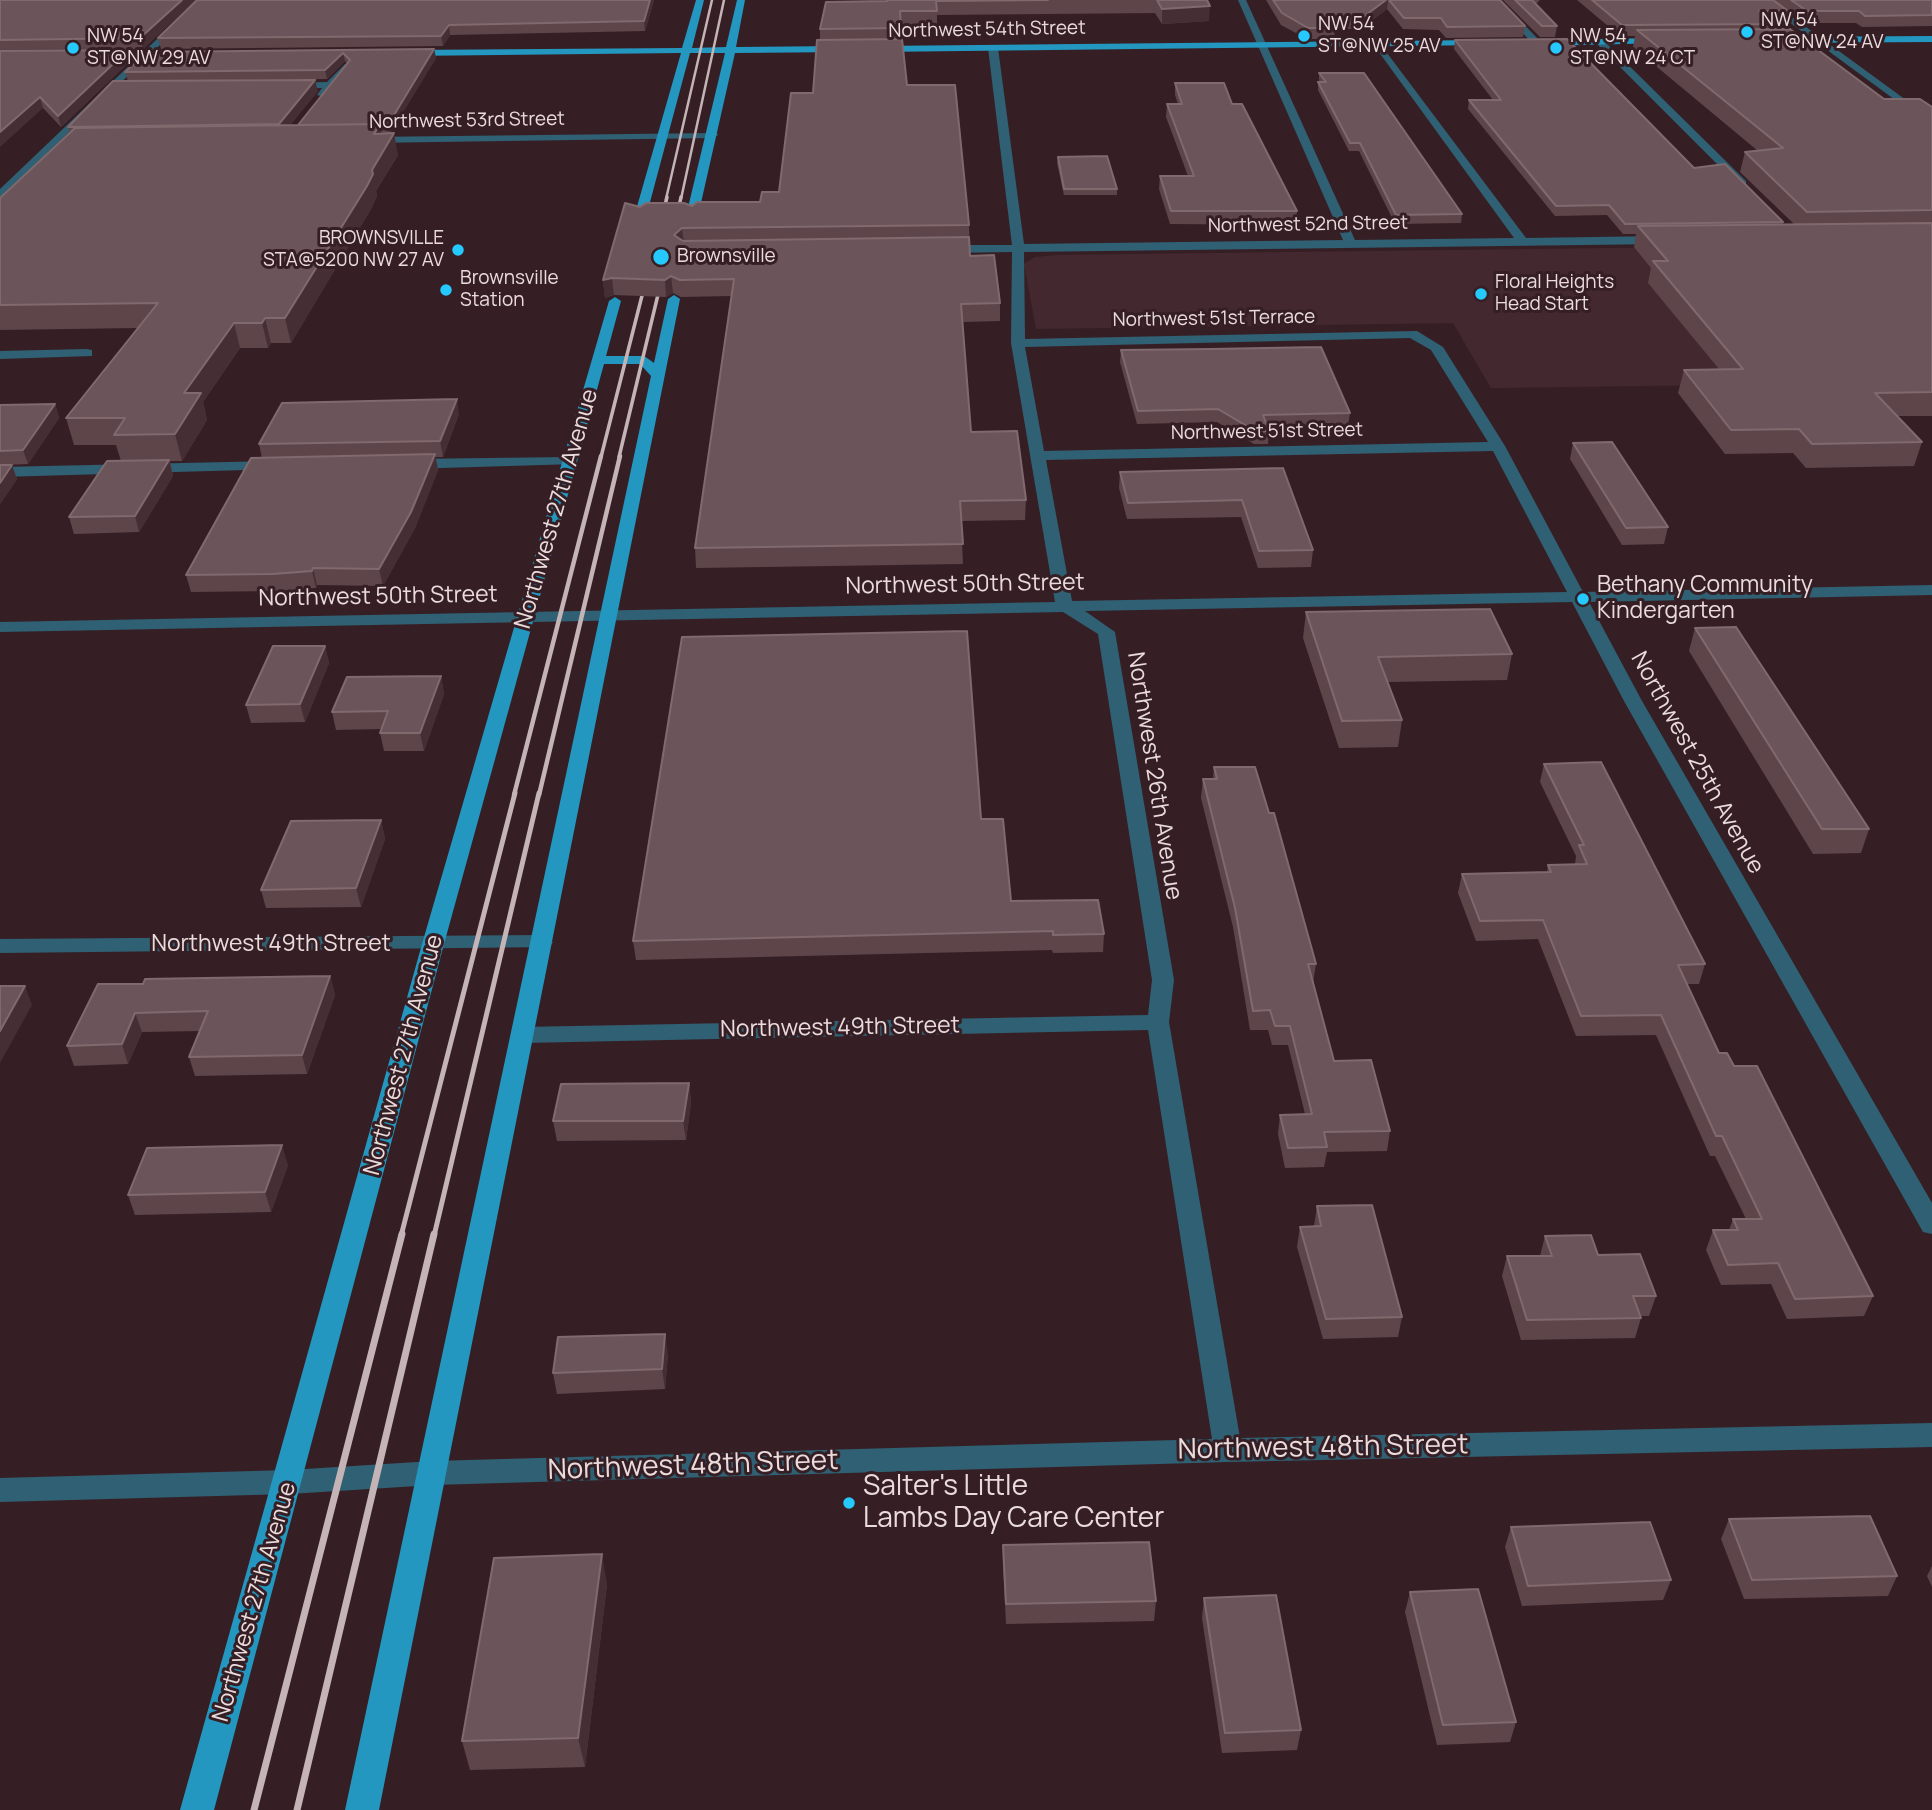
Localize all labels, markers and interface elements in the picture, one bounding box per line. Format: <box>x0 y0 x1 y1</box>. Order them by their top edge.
place label: NW 54 ST@NW 24 AV <box>1761 10 1883 54</box>
place label: NW 54 ST@NW 25 AV <box>1318 14 1441 58</box>
street label: Northwest 54th Street <box>888 17 1086 43</box>
marker: NW 54 ST@NW 24 AV <box>1739 24 1755 40</box>
place label: NW 54 ST@NW 29 AV <box>87 26 210 70</box>
place label: NW 54 ST@NW 24 CT <box>1570 26 1695 70</box>
marker: NW 54 ST@NW 25 AV <box>1296 28 1312 44</box>
marker: NW 54 ST@NW 29 AV <box>65 40 81 56</box>
marker: NW 54 ST@NW 24 CT <box>1548 40 1564 56</box>
street label: Northwest 53rd Street <box>369 108 565 134</box>
street label: Northwest 52nd Street <box>1208 212 1408 238</box>
place label: BROWNSVILLE STA@5200 NW 27 AV <box>263 228 444 272</box>
marker: BROWNSVILLE STA@5200 NW 27 AV <box>450 242 466 258</box>
place label: Brownsville <box>677 246 776 268</box>
marker: Brownsville <box>651 247 671 267</box>
place label: Brownsville Station <box>460 268 559 312</box>
place label: Floral Heights Head Start <box>1495 272 1614 316</box>
marker: Brownsville Station <box>438 282 454 298</box>
marker: Floral Heights Head Start <box>1473 286 1489 302</box>
street label: Northwest 51st Terrace <box>1113 306 1315 332</box>
street label: Northwest 27th Avenue <box>510 386 604 632</box>
street label: Northwest 51st Street <box>1171 419 1363 445</box>
street label: Northwest 50th Street <box>845 569 1085 601</box>
place label: Bethany Community Kindergarten <box>1597 572 1813 626</box>
street label: Northwest 50th Street <box>258 581 498 613</box>
marker: Bethany Community Kindergarten <box>1575 591 1591 607</box>
street label: Northwest 25th Avenue <box>1624 647 1770 879</box>
street label: Northwest 26th Avenue <box>1121 650 1187 902</box>
street label: Northwest 49th Street <box>151 931 391 959</box>
street label: Northwest 27th Avenue <box>359 932 449 1178</box>
street label: Northwest 49th Street <box>720 1012 960 1044</box>
street label: Northwest 48th Street <box>1177 1429 1469 1467</box>
street label: Northwest 48th Street <box>547 1444 839 1488</box>
place label: Salter's Little Lambs Day Care Center <box>863 1470 1164 1536</box>
street label: Northwest 27th Avenue <box>208 1479 302 1725</box>
marker: Salter's Little Lambs Day Care Center <box>841 1495 857 1511</box>

